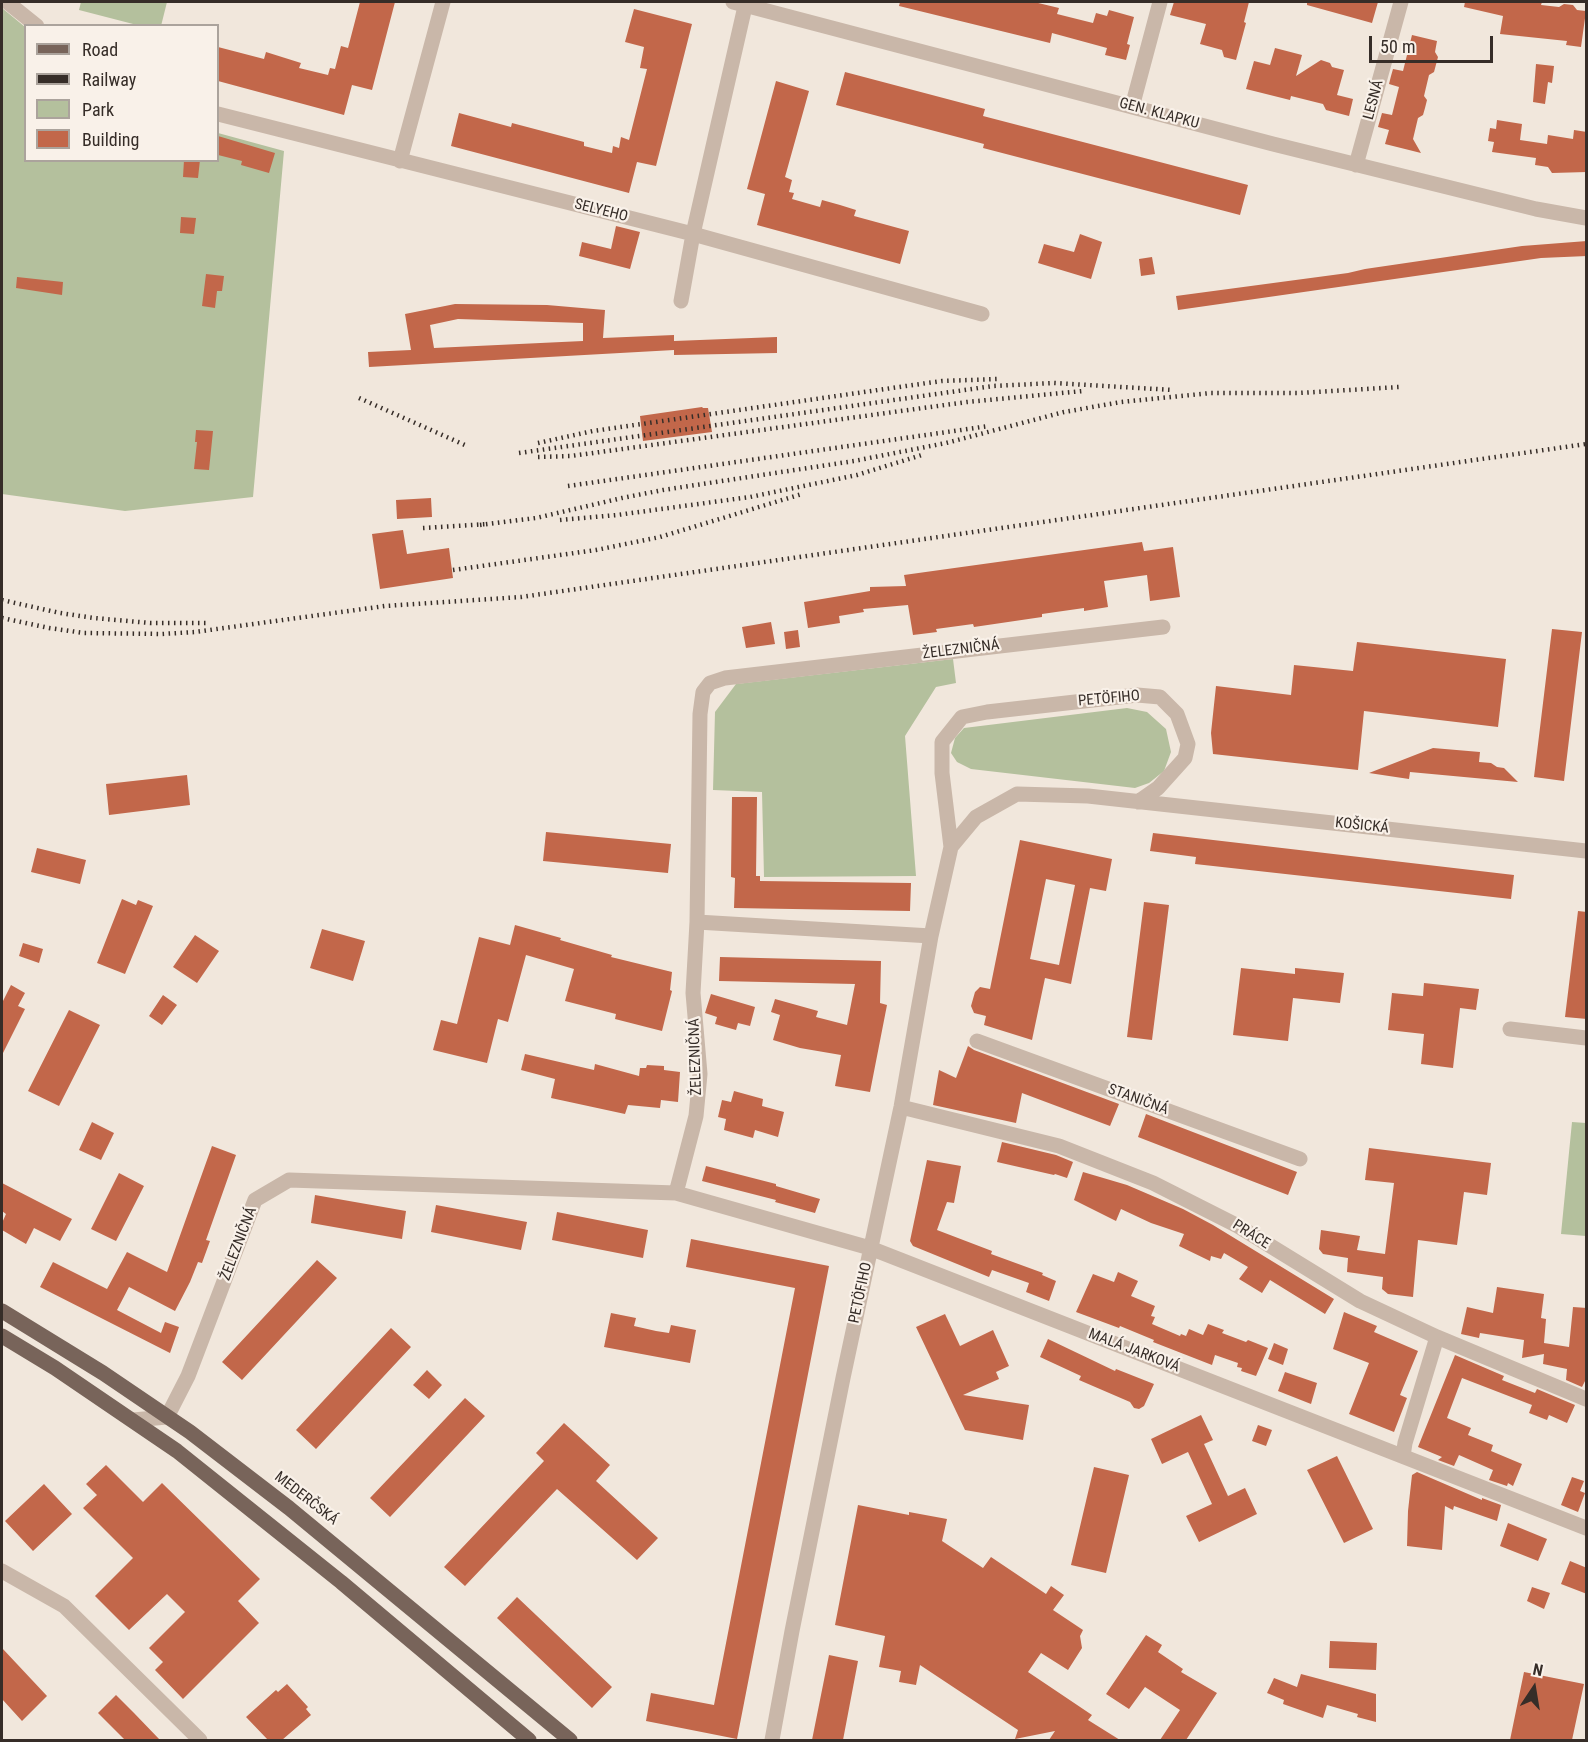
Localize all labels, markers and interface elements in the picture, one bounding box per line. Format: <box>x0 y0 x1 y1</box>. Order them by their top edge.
legend <box>24 24 219 162</box>
scale bar <box>1372 24 1496 62</box>
text: 50 m <box>1380 36 1415 57</box>
text: Road <box>82 39 118 60</box>
text: Railway <box>82 69 136 90</box>
street label: LESNÁ <box>1360 78 1388 122</box>
street label: GEN. KLAPKU <box>1117 95 1201 133</box>
text: Park <box>82 99 114 120</box>
text: Building <box>82 129 139 150</box>
street label: SELYEHO <box>572 196 630 226</box>
street label: ŽELEZNIČNÁ <box>922 636 1000 664</box>
street label: PETÖFIHO <box>1077 687 1141 711</box>
street label: KOŠICKÁ <box>1334 814 1390 838</box>
street label: ŽELEZNIČNÁ <box>686 1018 706 1096</box>
street label: STANIČNÁ <box>1105 1081 1171 1119</box>
street label: ŽELEZNIČNÁ <box>217 1205 261 1283</box>
street label: PRÁCE <box>1229 1217 1273 1253</box>
street label: PETÖFIHO <box>846 1261 876 1325</box>
street label: MALÁ JARKOVÁ <box>1086 1325 1182 1377</box>
street label: MEDERČSKÁ <box>271 1469 341 1529</box>
north arrow <box>1504 1658 1564 1718</box>
text: N <box>1531 1660 1545 1680</box>

